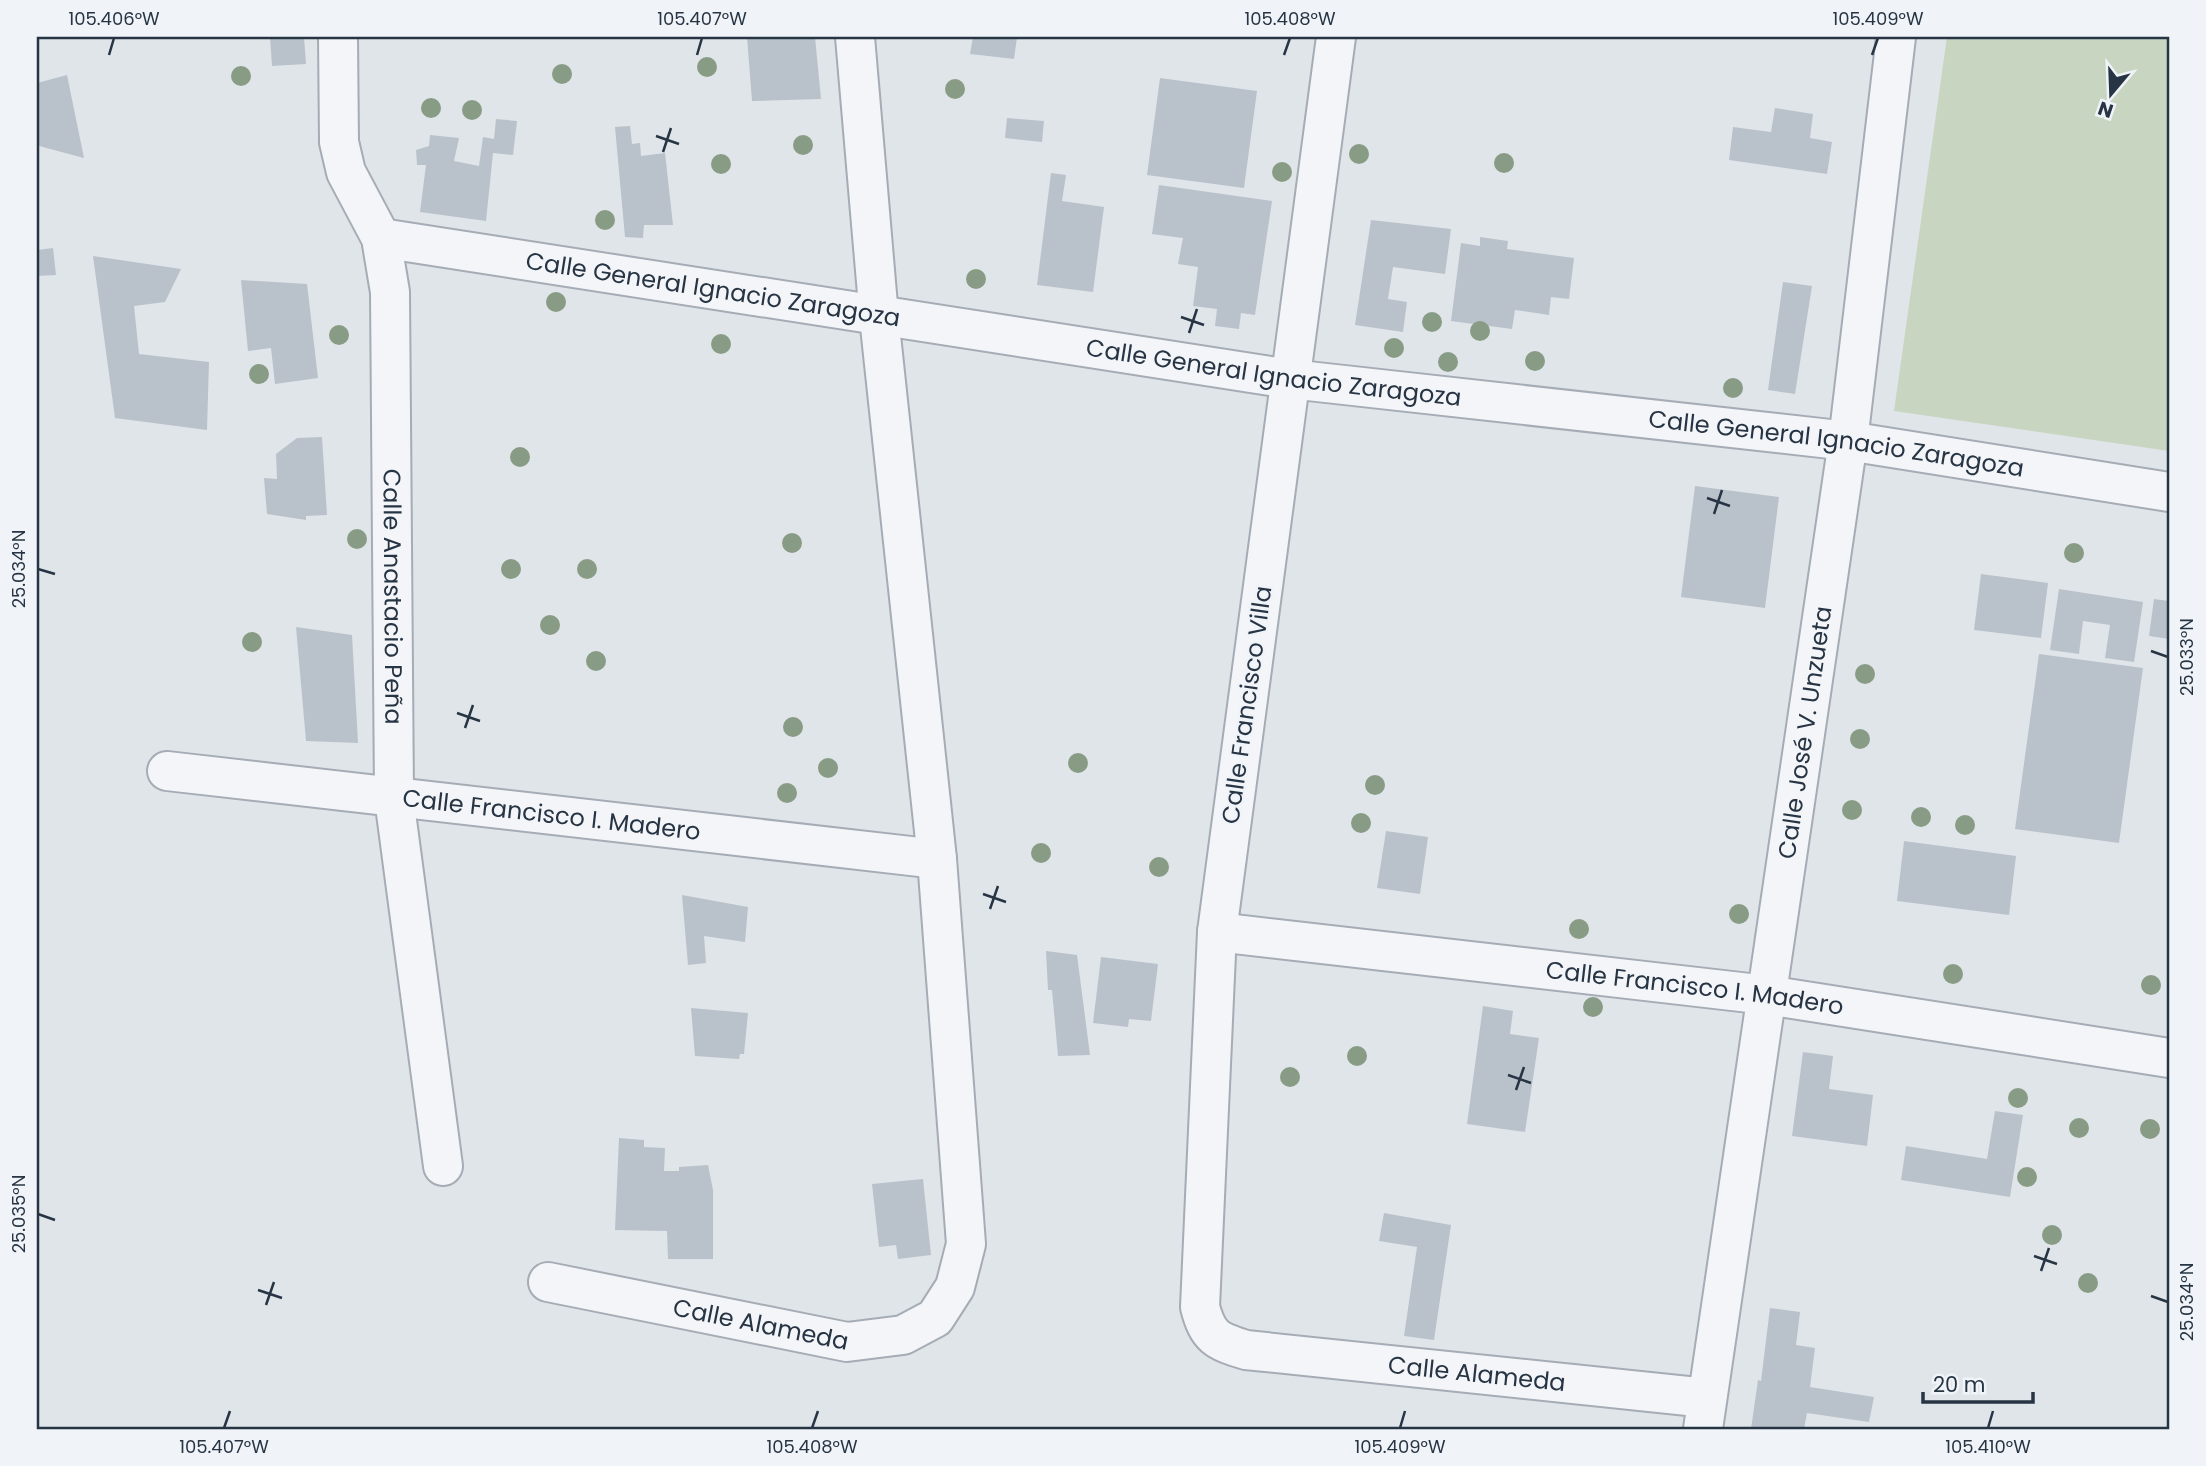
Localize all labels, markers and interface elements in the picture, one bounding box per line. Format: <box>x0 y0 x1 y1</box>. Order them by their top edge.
text: 105.406°W <box>68 6 160 31</box>
text: 105.407°W <box>657 6 747 31</box>
text: 105.408°W <box>1244 6 1336 31</box>
text: 105.409°W <box>1832 6 1924 31</box>
north arrow <box>2076 60 2146 130</box>
text: N <box>2094 95 2117 125</box>
street label: Calle General Ignacio Zaragoza <box>524 244 903 334</box>
street label: Calle General Ignacio Zaragoza <box>1084 331 1463 414</box>
street label: Calle General Ignacio Zaragoza <box>1647 402 2026 485</box>
street label: Calle Anastacio Peña <box>375 469 410 725</box>
text: 25.034°N <box>6 530 31 608</box>
street label: Calle Francisco Villa <box>1213 584 1280 826</box>
street label: Calle José V. Unzueta <box>1770 604 1840 861</box>
text: 25.033°N <box>2174 618 2199 696</box>
street label: Calle Francisco I. Madero <box>401 781 702 848</box>
street label: Calle Francisco I. Madero <box>1544 953 1846 1023</box>
text: 25.035°N <box>6 1175 31 1253</box>
text: 25.034°N <box>2174 1263 2199 1341</box>
street label: Calle Alameda <box>670 1290 852 1358</box>
street label: Calle Alameda <box>1386 1348 1567 1399</box>
scale bar <box>1923 1361 2033 1405</box>
text: 20 m <box>1933 1370 1986 1399</box>
text: 105.407°W <box>179 1434 269 1459</box>
text: 105.408°W <box>766 1434 858 1459</box>
text: 105.409°W <box>1354 1434 1446 1459</box>
text: 105.410°W <box>1945 1434 2031 1459</box>

